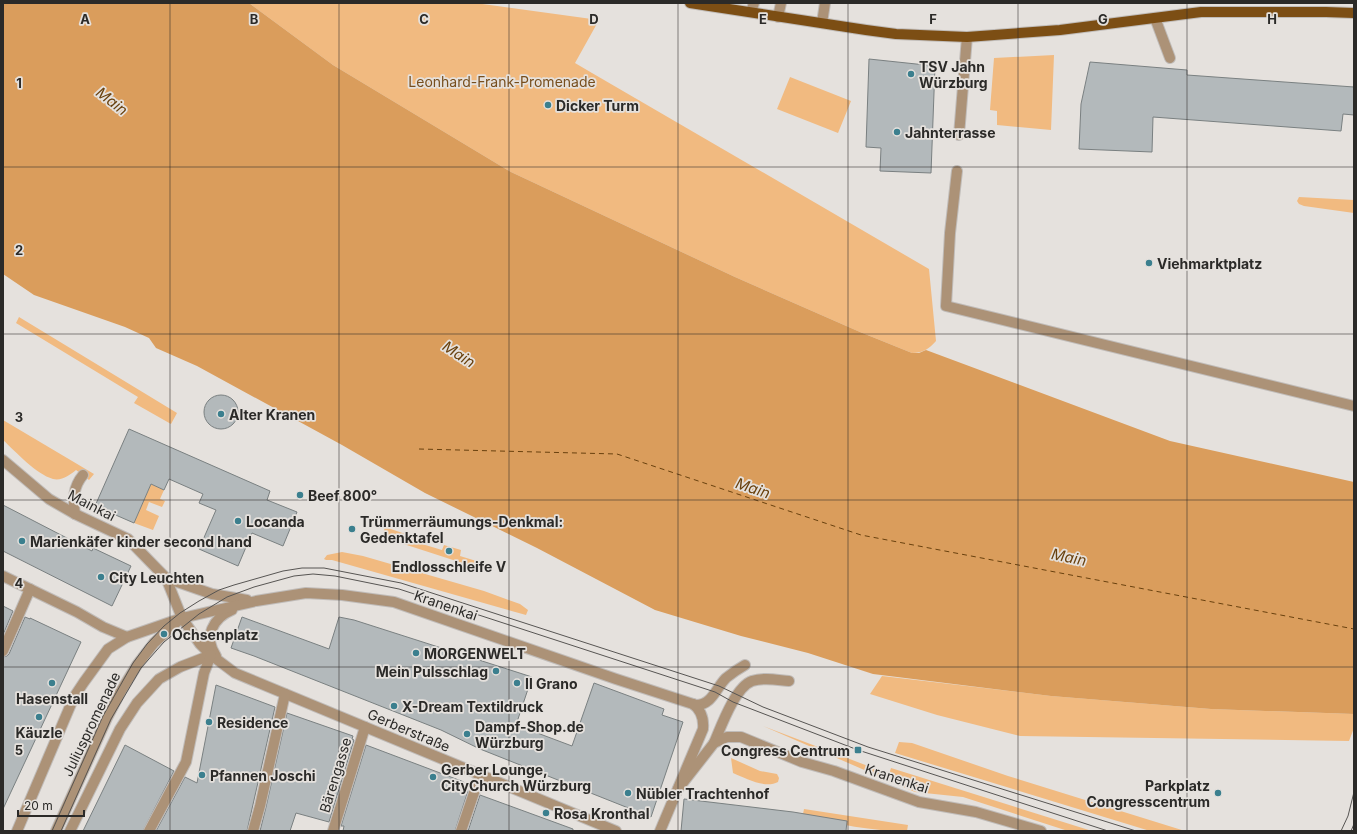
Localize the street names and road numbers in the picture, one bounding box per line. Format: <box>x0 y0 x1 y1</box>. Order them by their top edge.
street label: Mainkai <box>65 486 119 524</box>
street label: Kranenkai <box>412 586 480 624</box>
street label: Juliuspromenade <box>58 669 124 779</box>
street label: Gerberstraße <box>365 705 453 755</box>
street label: Bärengasse <box>315 735 355 815</box>
street label: Kranenkai <box>863 760 931 796</box>

